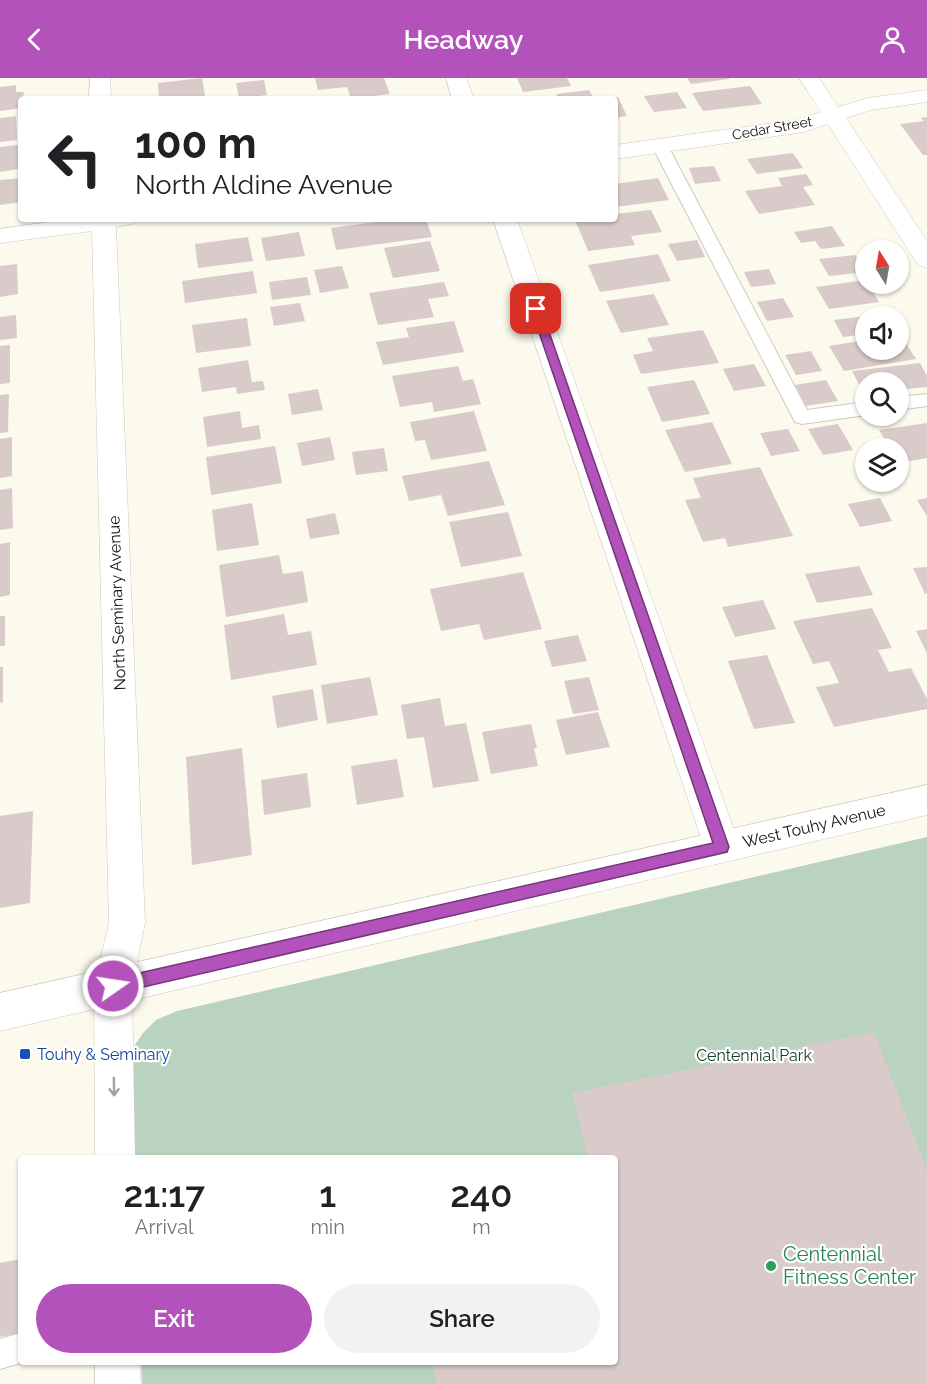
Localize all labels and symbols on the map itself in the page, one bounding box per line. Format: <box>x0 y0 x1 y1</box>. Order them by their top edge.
street label: Cedar Street <box>731 113 814 143</box>
north arrow <box>855 240 909 294</box>
pin <box>510 283 561 334</box>
street label: North Seminary Avenue <box>104 515 130 691</box>
street label: West Touhy Avenue <box>741 800 887 852</box>
position arrow <box>81 954 145 1018</box>
place label: Touhy & Seminary <box>37 1045 170 1064</box>
park label: Centennial Park <box>696 1046 812 1065</box>
marker: Touhy & Seminary <box>18 1047 32 1061</box>
one-way arrow <box>108 1076 120 1096</box>
place label: Centennial Fitness Center <box>783 1242 916 1289</box>
marker: Centennial Fitness Center <box>764 1259 778 1273</box>

